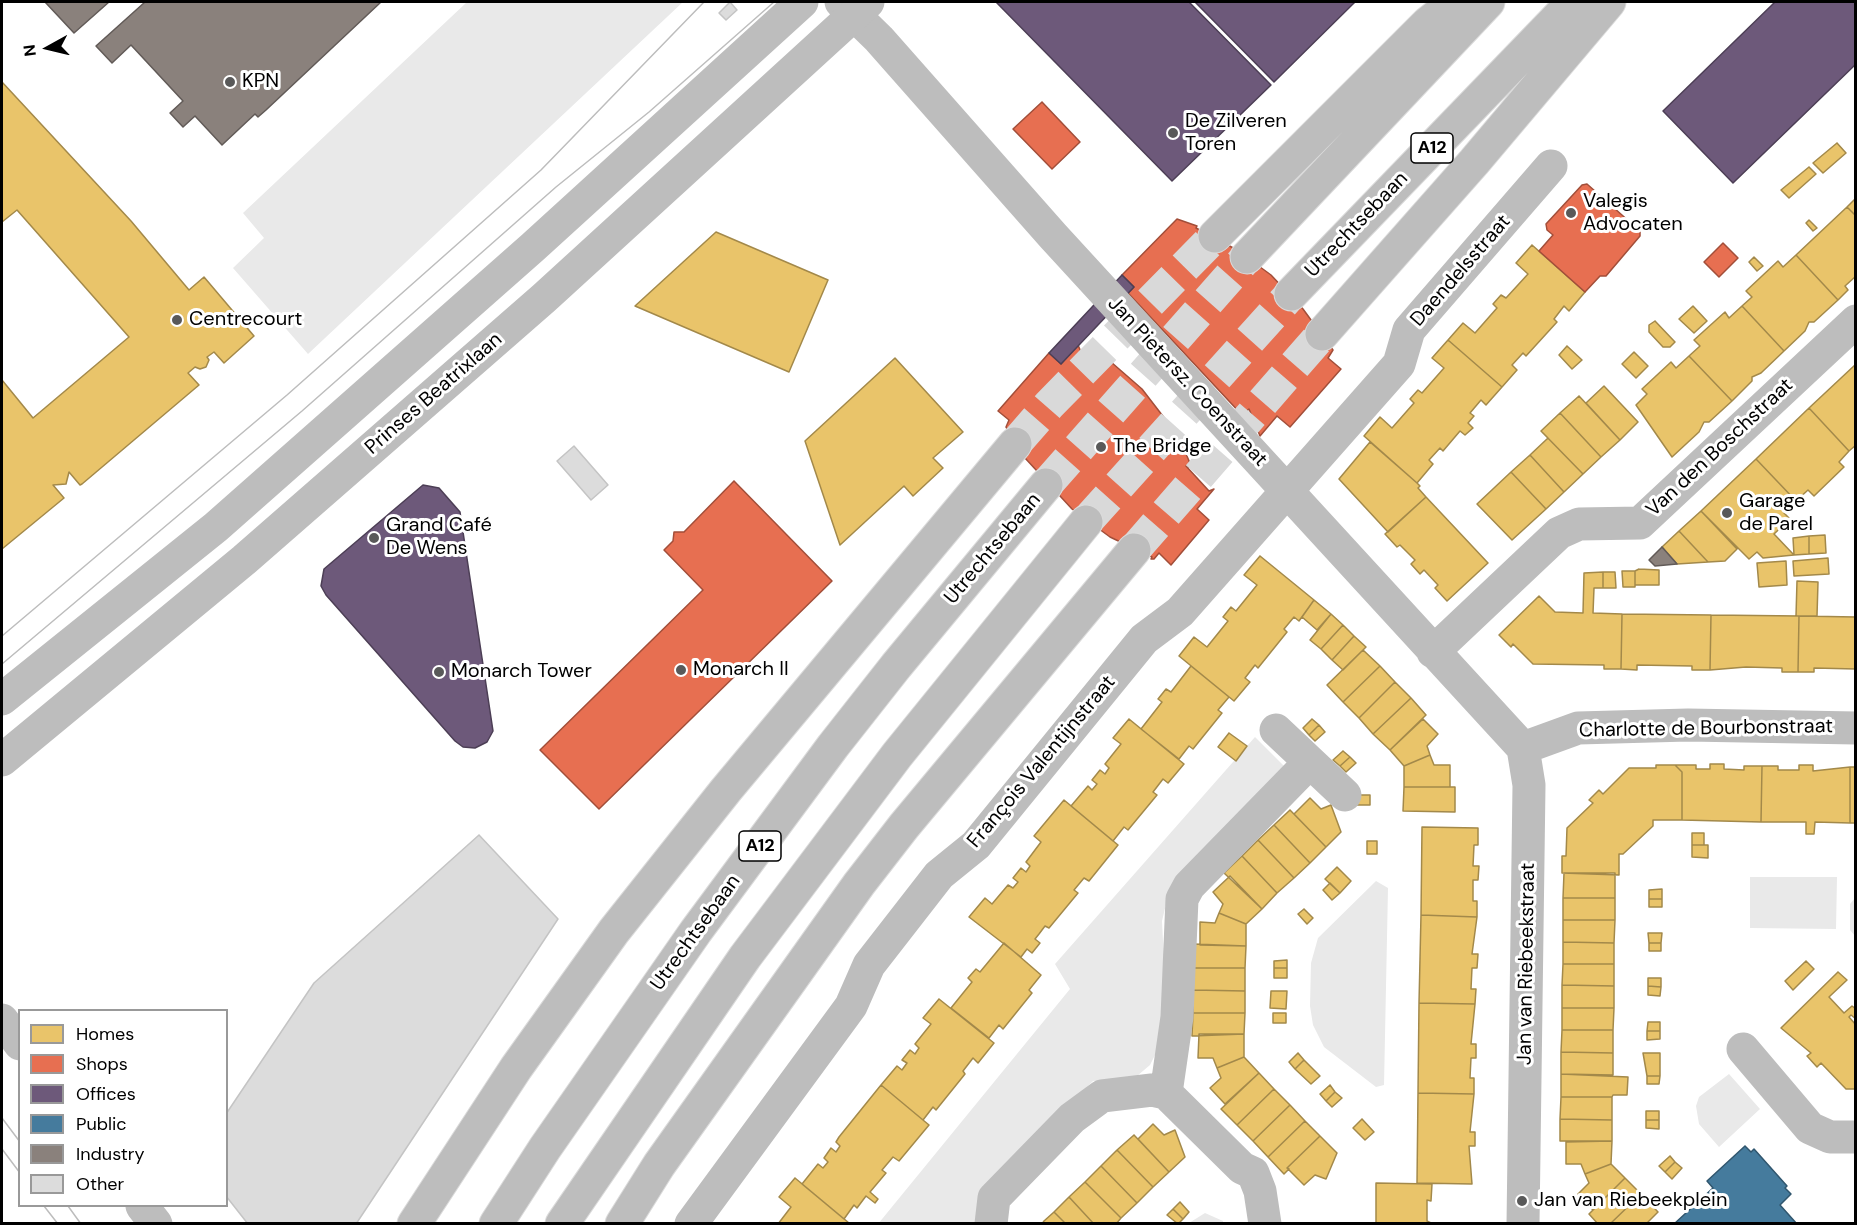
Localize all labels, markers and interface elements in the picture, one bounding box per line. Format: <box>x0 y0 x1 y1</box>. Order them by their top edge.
north arrow <box>18 18 78 78</box>
text: N <box>18 43 41 58</box>
place label: KPN <box>242 70 279 94</box>
marker: KPN <box>223 75 237 89</box>
place label: De Zilveren Toren <box>1185 110 1287 157</box>
marker: De Zilveren Toren <box>1166 126 1180 140</box>
road number: A12 <box>1411 133 1453 163</box>
street label: Utrechtsebaan <box>1301 167 1413 283</box>
place label: Valegis Advocaten <box>1583 190 1683 237</box>
marker: Valegis Advocaten <box>1564 206 1578 220</box>
street label: Daendelsstraat <box>1406 210 1516 332</box>
street label: Jan Pietersz. Coenstraat <box>1102 292 1272 472</box>
place label: Centrecourt <box>189 308 302 332</box>
marker: Centrecourt <box>170 313 184 327</box>
street label: Prinses Beatrixlaan <box>361 328 507 460</box>
street label: Van den Boschstraat <box>1642 374 1798 522</box>
place label: The Bridge <box>1113 435 1211 459</box>
marker: The Bridge <box>1094 440 1108 454</box>
street label: Utrechtsebaan <box>940 489 1046 609</box>
place label: Garage de Parel <box>1739 490 1813 537</box>
marker: Garage de Parel <box>1720 506 1734 520</box>
place label: Grand Café De Wens <box>386 514 492 561</box>
marker: Grand Café De Wens <box>367 531 381 545</box>
place label: Monarch II <box>693 658 789 682</box>
place label: Monarch Tower <box>451 660 592 684</box>
marker: Monarch II <box>674 663 688 677</box>
marker: Monarch Tower <box>432 665 446 679</box>
street label: François Valentijnstraat <box>963 671 1121 853</box>
street label: Charlotte de Bourbonstraat <box>1579 715 1833 743</box>
road number: A12 <box>739 831 781 861</box>
street label: Jan van Riebeekstraat <box>1513 863 1541 1065</box>
street label: Utrechtsebaan <box>646 870 746 996</box>
legend <box>18 1009 228 1207</box>
text: Homes <box>76 1022 134 1046</box>
text: Shops <box>76 1052 128 1076</box>
text: Offices <box>76 1082 136 1106</box>
text: Public <box>76 1112 127 1136</box>
text: Industry <box>76 1142 145 1166</box>
text: Other <box>76 1172 124 1196</box>
place label: Jan van Riebeekplein <box>1534 1189 1727 1213</box>
marker: Jan van Riebeekplein <box>1515 1194 1529 1208</box>

